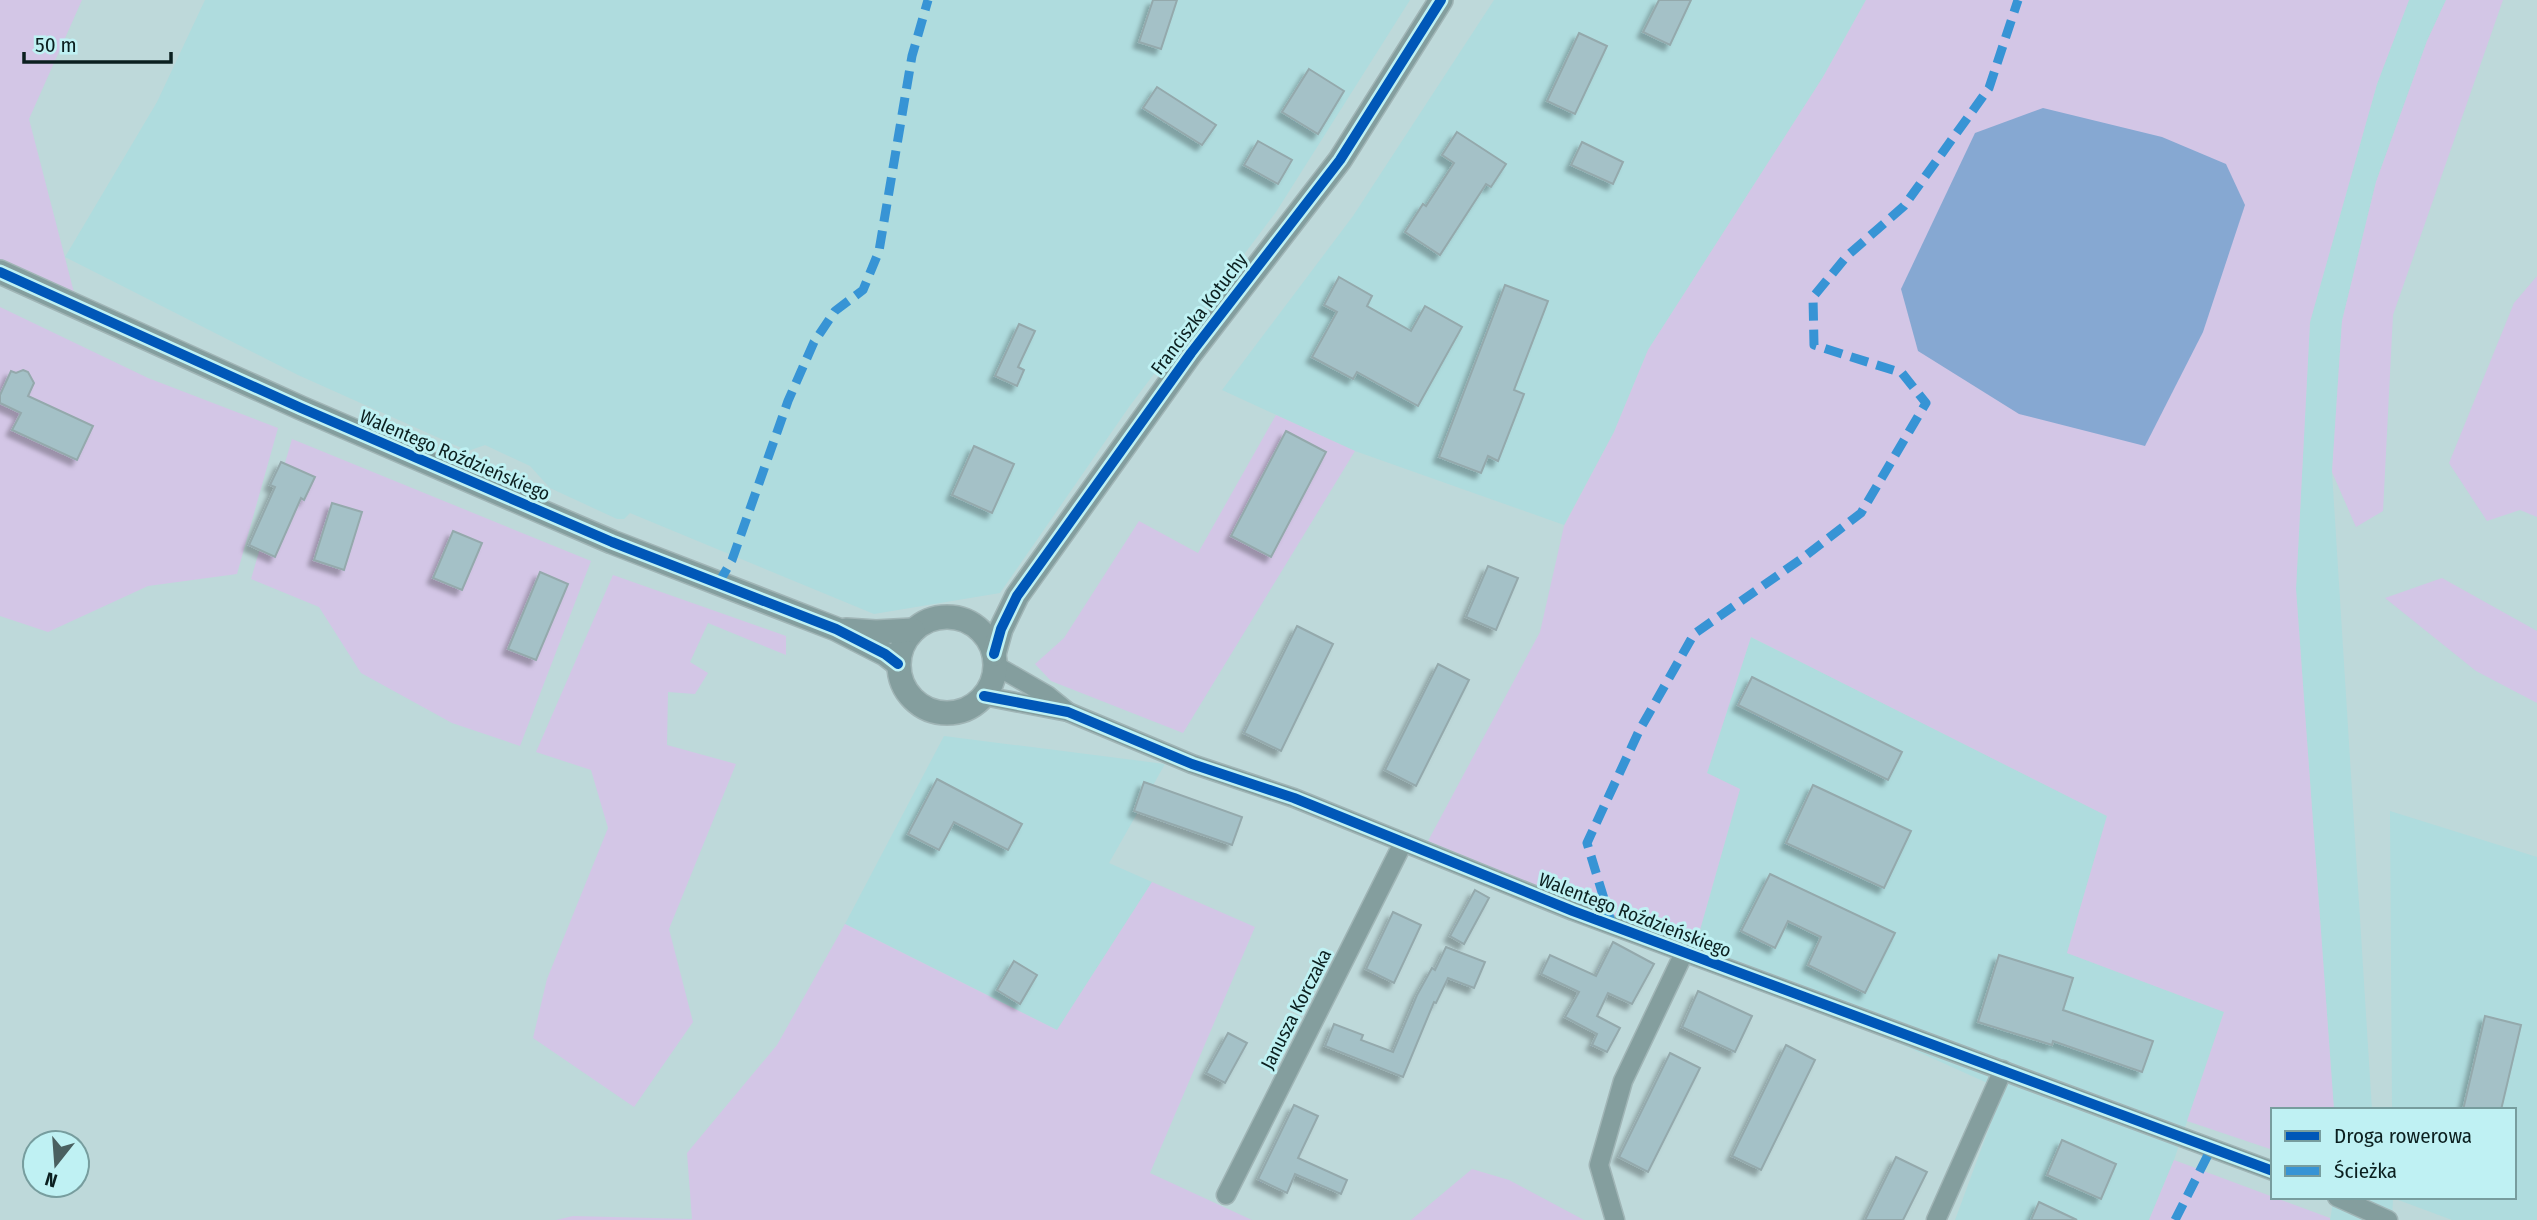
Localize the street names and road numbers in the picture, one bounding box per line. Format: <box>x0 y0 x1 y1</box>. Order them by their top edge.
street label: Franciszka Kotuchy <box>1146 248 1253 379</box>
street label: Walentego Roździeńskiego <box>356 404 554 506</box>
street label: Walentego Roździeńskiego <box>1535 868 1735 962</box>
street label: Janusza Korczaka <box>1256 945 1336 1073</box>

